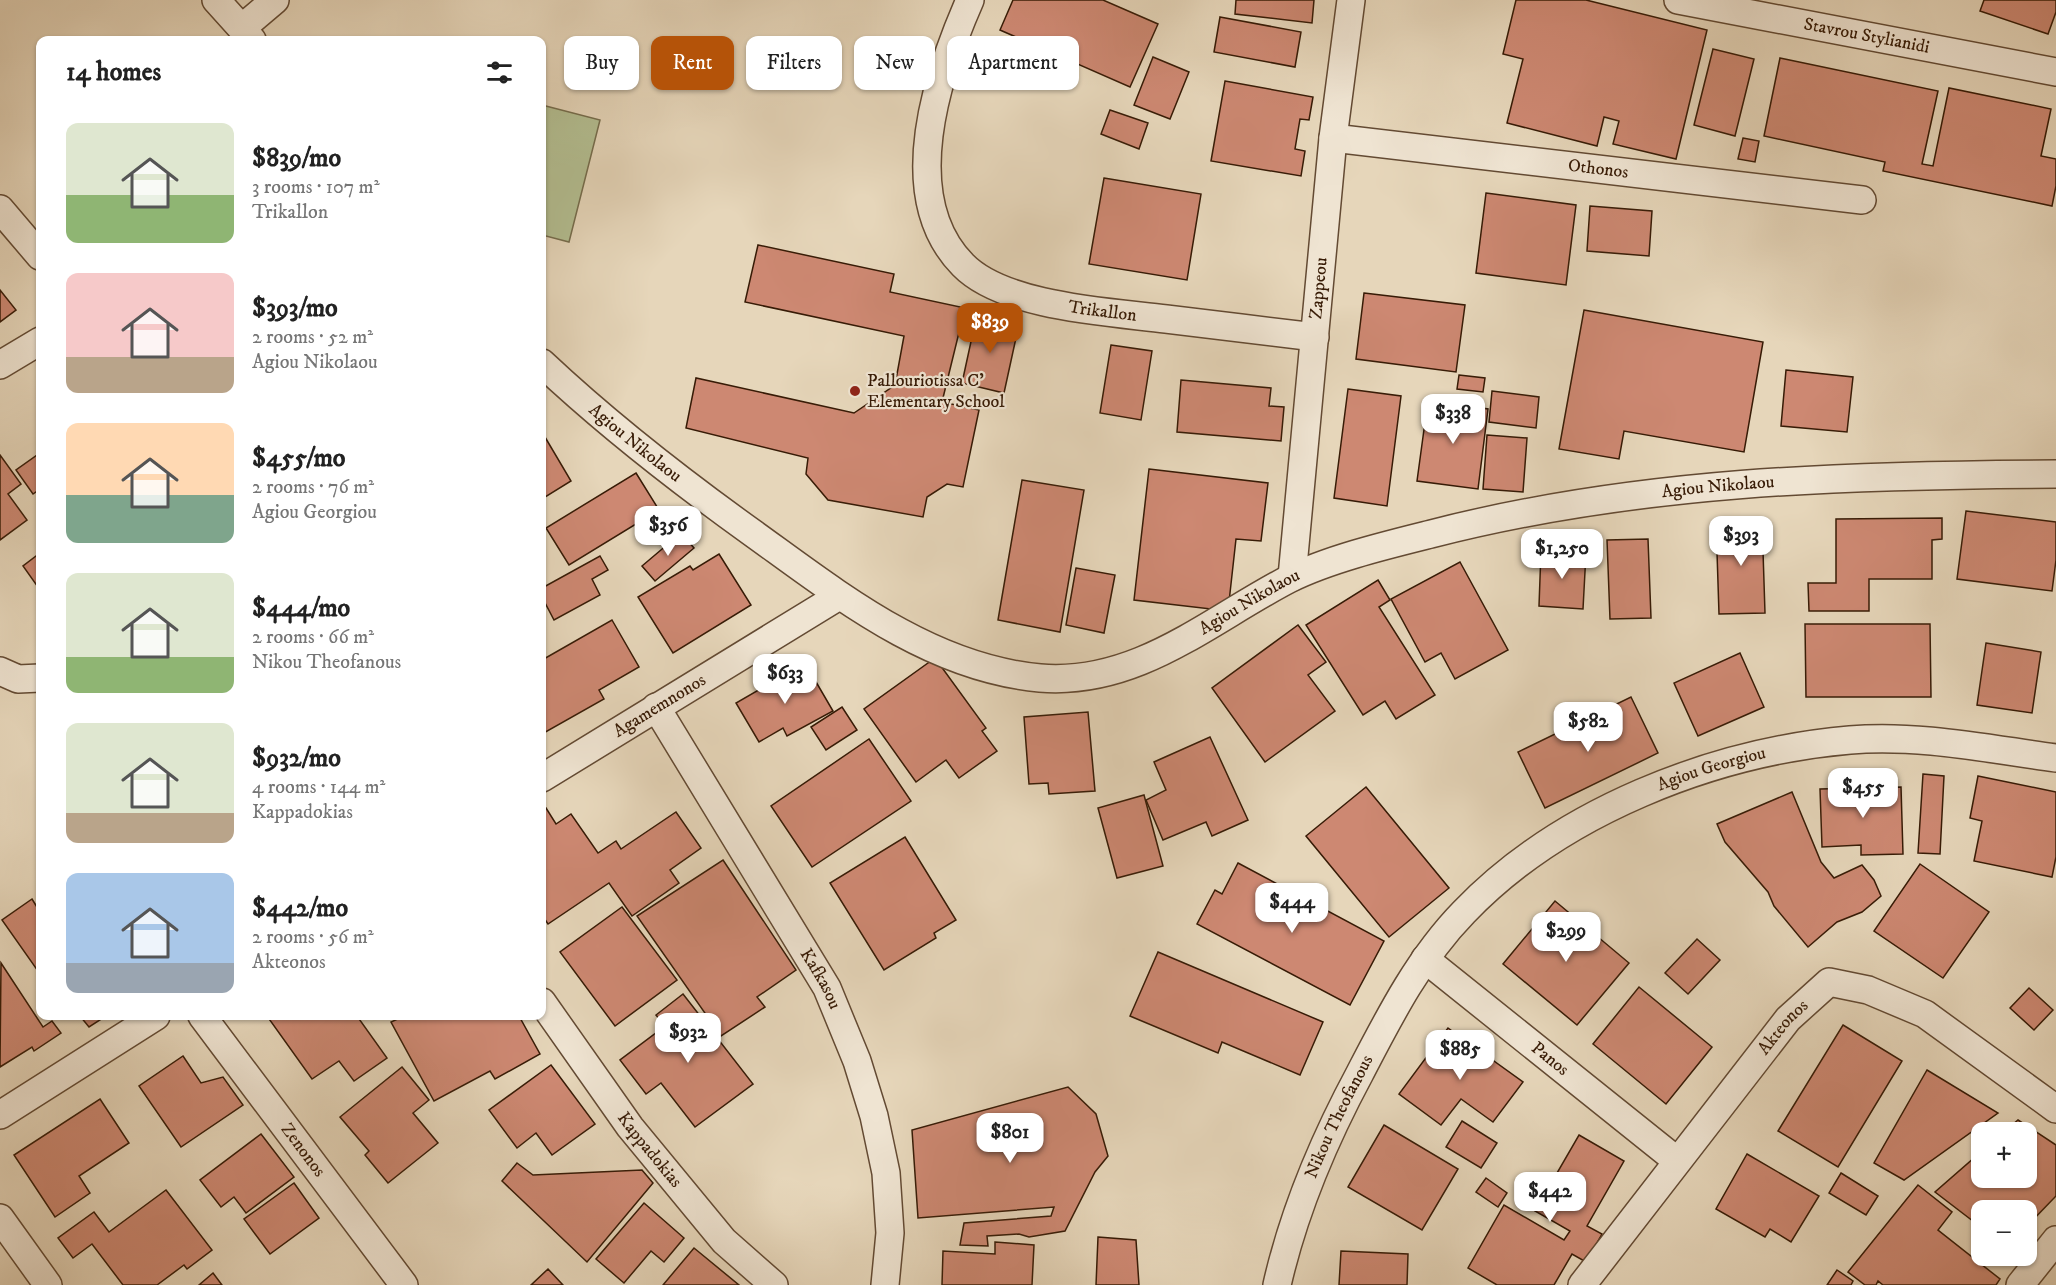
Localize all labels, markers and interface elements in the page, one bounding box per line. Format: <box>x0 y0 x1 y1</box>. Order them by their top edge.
street label: Stavrou Stylianidi <box>1802 13 1931 59</box>
chip: Buy <box>564 36 639 90</box>
chip: Rent <box>651 36 734 90</box>
chip: Filters <box>746 36 842 90</box>
chip: New <box>854 36 935 90</box>
chip: Apartment <box>947 36 1079 90</box>
text: 14 homes <box>66 56 161 89</box>
icon: filters <box>483 56 516 89</box>
text: $839/mo <box>252 142 341 175</box>
icon: home <box>114 147 186 219</box>
street label: Othonos <box>1567 155 1630 184</box>
text: 3 rooms · 107 m² <box>252 175 380 200</box>
text: Trikallon <box>252 200 328 225</box>
street label: Zappeou <box>1305 256 1333 320</box>
text: $393/mo <box>252 292 338 325</box>
street label: Trikallon <box>1067 296 1138 327</box>
icon: home <box>114 297 186 369</box>
pin: $839 <box>954 303 1026 354</box>
text: $839 <box>971 310 1009 335</box>
text: 2 rooms · 52 m² <box>252 325 373 350</box>
text: Agiou Nikolaou <box>252 350 378 375</box>
place label: Pallouriotissa C' Elementary School <box>867 370 1005 413</box>
marker: Pallouriotissa C' Elementary School <box>848 384 862 398</box>
pin: $338 <box>1417 394 1489 445</box>
street label: Agiou Nikolaou <box>584 399 686 488</box>
text: $338 <box>1435 401 1471 426</box>
text: $455/mo <box>252 442 346 475</box>
icon: home <box>114 447 186 519</box>
street label: Agiou Nikolaou <box>1660 471 1775 503</box>
text: 2 rooms · 76 m² <box>252 475 374 500</box>
text: Agiou Georgiou <box>252 500 377 525</box>
pin: $356 <box>632 506 704 557</box>
text: $356 <box>649 513 687 538</box>
pin: $393 <box>1705 516 1777 567</box>
text: $393 <box>1723 523 1759 548</box>
pin: $1,250 <box>1513 529 1611 580</box>
text: $1,250 <box>1535 536 1589 561</box>
street label: Agiou Nikolaou <box>1195 564 1304 640</box>
text: $444/mo <box>252 592 350 625</box>
icon: home <box>114 597 186 669</box>
text: 2 rooms · 66 m² <box>252 625 374 650</box>
text: Nikou Theofanous <box>252 650 401 675</box>
pin: $633 <box>749 654 821 705</box>
text: $633 <box>767 661 803 686</box>
street label: Agamemnonos <box>609 669 710 743</box>
pin: $582 <box>1552 702 1624 753</box>
text: $582 <box>1568 709 1608 734</box>
text: $932/mo <box>252 742 341 775</box>
street label: Agiou Georgiou <box>1654 742 1768 796</box>
icon: home <box>114 747 186 819</box>
pin: $455 <box>1827 768 1899 819</box>
text: 4 rooms · 144 m² <box>252 775 385 800</box>
text: $455 <box>1842 775 1884 800</box>
text: Kappadokias <box>252 800 353 825</box>
pin: $444 <box>1256 883 1328 934</box>
text: $444 <box>1269 890 1315 915</box>
text: $442/mo <box>252 892 348 925</box>
icon: home <box>114 897 186 969</box>
pin: $299 <box>1530 912 1602 963</box>
text: $299 <box>1546 919 1586 944</box>
text: 2 rooms · 56 m² <box>252 925 374 950</box>
street label: Kafkasou <box>795 945 846 1013</box>
text: Akteonos <box>252 950 326 975</box>
street label: Akteonos <box>1753 995 1813 1059</box>
pin: $932 <box>652 1013 724 1064</box>
text: $932 <box>669 1020 707 1045</box>
pin: $885 <box>1424 1030 1496 1081</box>
text: $885 <box>1440 1037 1480 1062</box>
street label: Panos <box>1527 1037 1573 1081</box>
street label: Nikou Theofanous <box>1301 1051 1378 1182</box>
street label: Kappadokias <box>612 1108 687 1192</box>
pin: $801 <box>974 1113 1046 1164</box>
street label: Zenonos <box>276 1119 330 1181</box>
text: $801 <box>991 1120 1029 1145</box>
map controls <box>1971 1122 2037 1266</box>
button: + <box>1971 1122 2037 1188</box>
pin: $442 <box>1514 1172 1586 1223</box>
text: $442 <box>1528 1179 1572 1204</box>
button: − <box>1971 1200 2037 1266</box>

